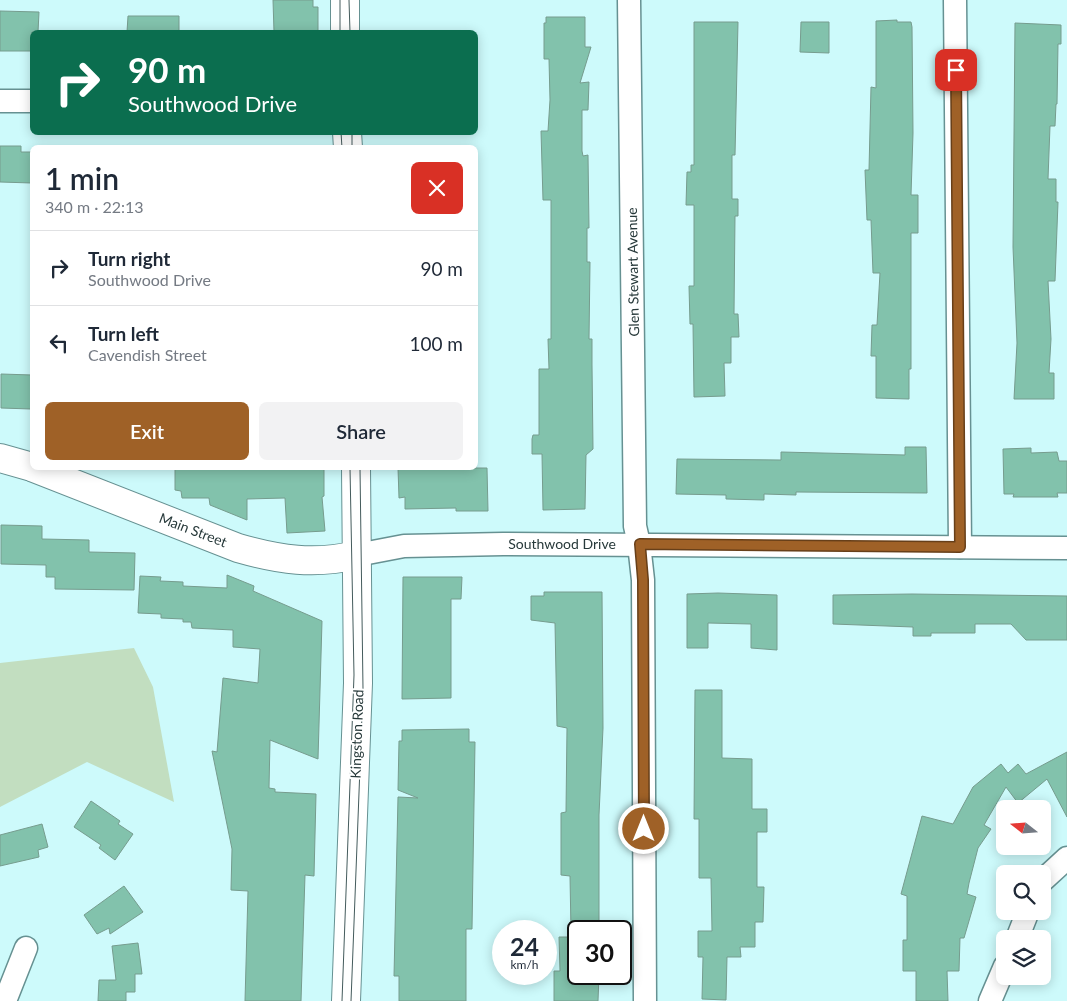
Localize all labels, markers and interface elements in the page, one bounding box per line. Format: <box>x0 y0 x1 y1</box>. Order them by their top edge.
text: 90 m <box>128 48 206 90</box>
pin <box>935 49 977 91</box>
icon: right <box>45 50 110 115</box>
icon: arrive <box>942 56 970 84</box>
text: Southwood Drive <box>128 90 297 117</box>
text: 1 min <box>45 160 119 196</box>
button: close <box>411 162 463 214</box>
text: 340 m · 22:13 <box>45 197 144 216</box>
street label: Glen Stewart Avenue <box>623 207 642 337</box>
text: Turn right <box>88 247 170 270</box>
icon: right <box>45 254 73 282</box>
text: 90 m <box>420 257 463 280</box>
text: Southwood Drive <box>88 270 211 289</box>
text: Turn left <box>88 322 159 345</box>
icon: left <box>45 329 73 357</box>
text: 100 m <box>409 332 463 355</box>
text: Cavendish Street <box>88 345 207 364</box>
button: Exit <box>45 402 249 460</box>
button: Share <box>259 402 463 460</box>
street label: Main Street <box>157 509 230 550</box>
street label: Southwood Drive <box>508 535 616 552</box>
street label: Kingston Road <box>346 689 367 779</box>
north arrow <box>996 800 1051 855</box>
map controls <box>996 800 1051 985</box>
position arrow <box>617 802 669 854</box>
button: search <box>996 865 1051 920</box>
speed limit sign: 30 <box>567 920 632 985</box>
button: layers <box>996 930 1051 985</box>
text: 24 <box>510 931 539 961</box>
text: km/h <box>510 957 539 972</box>

